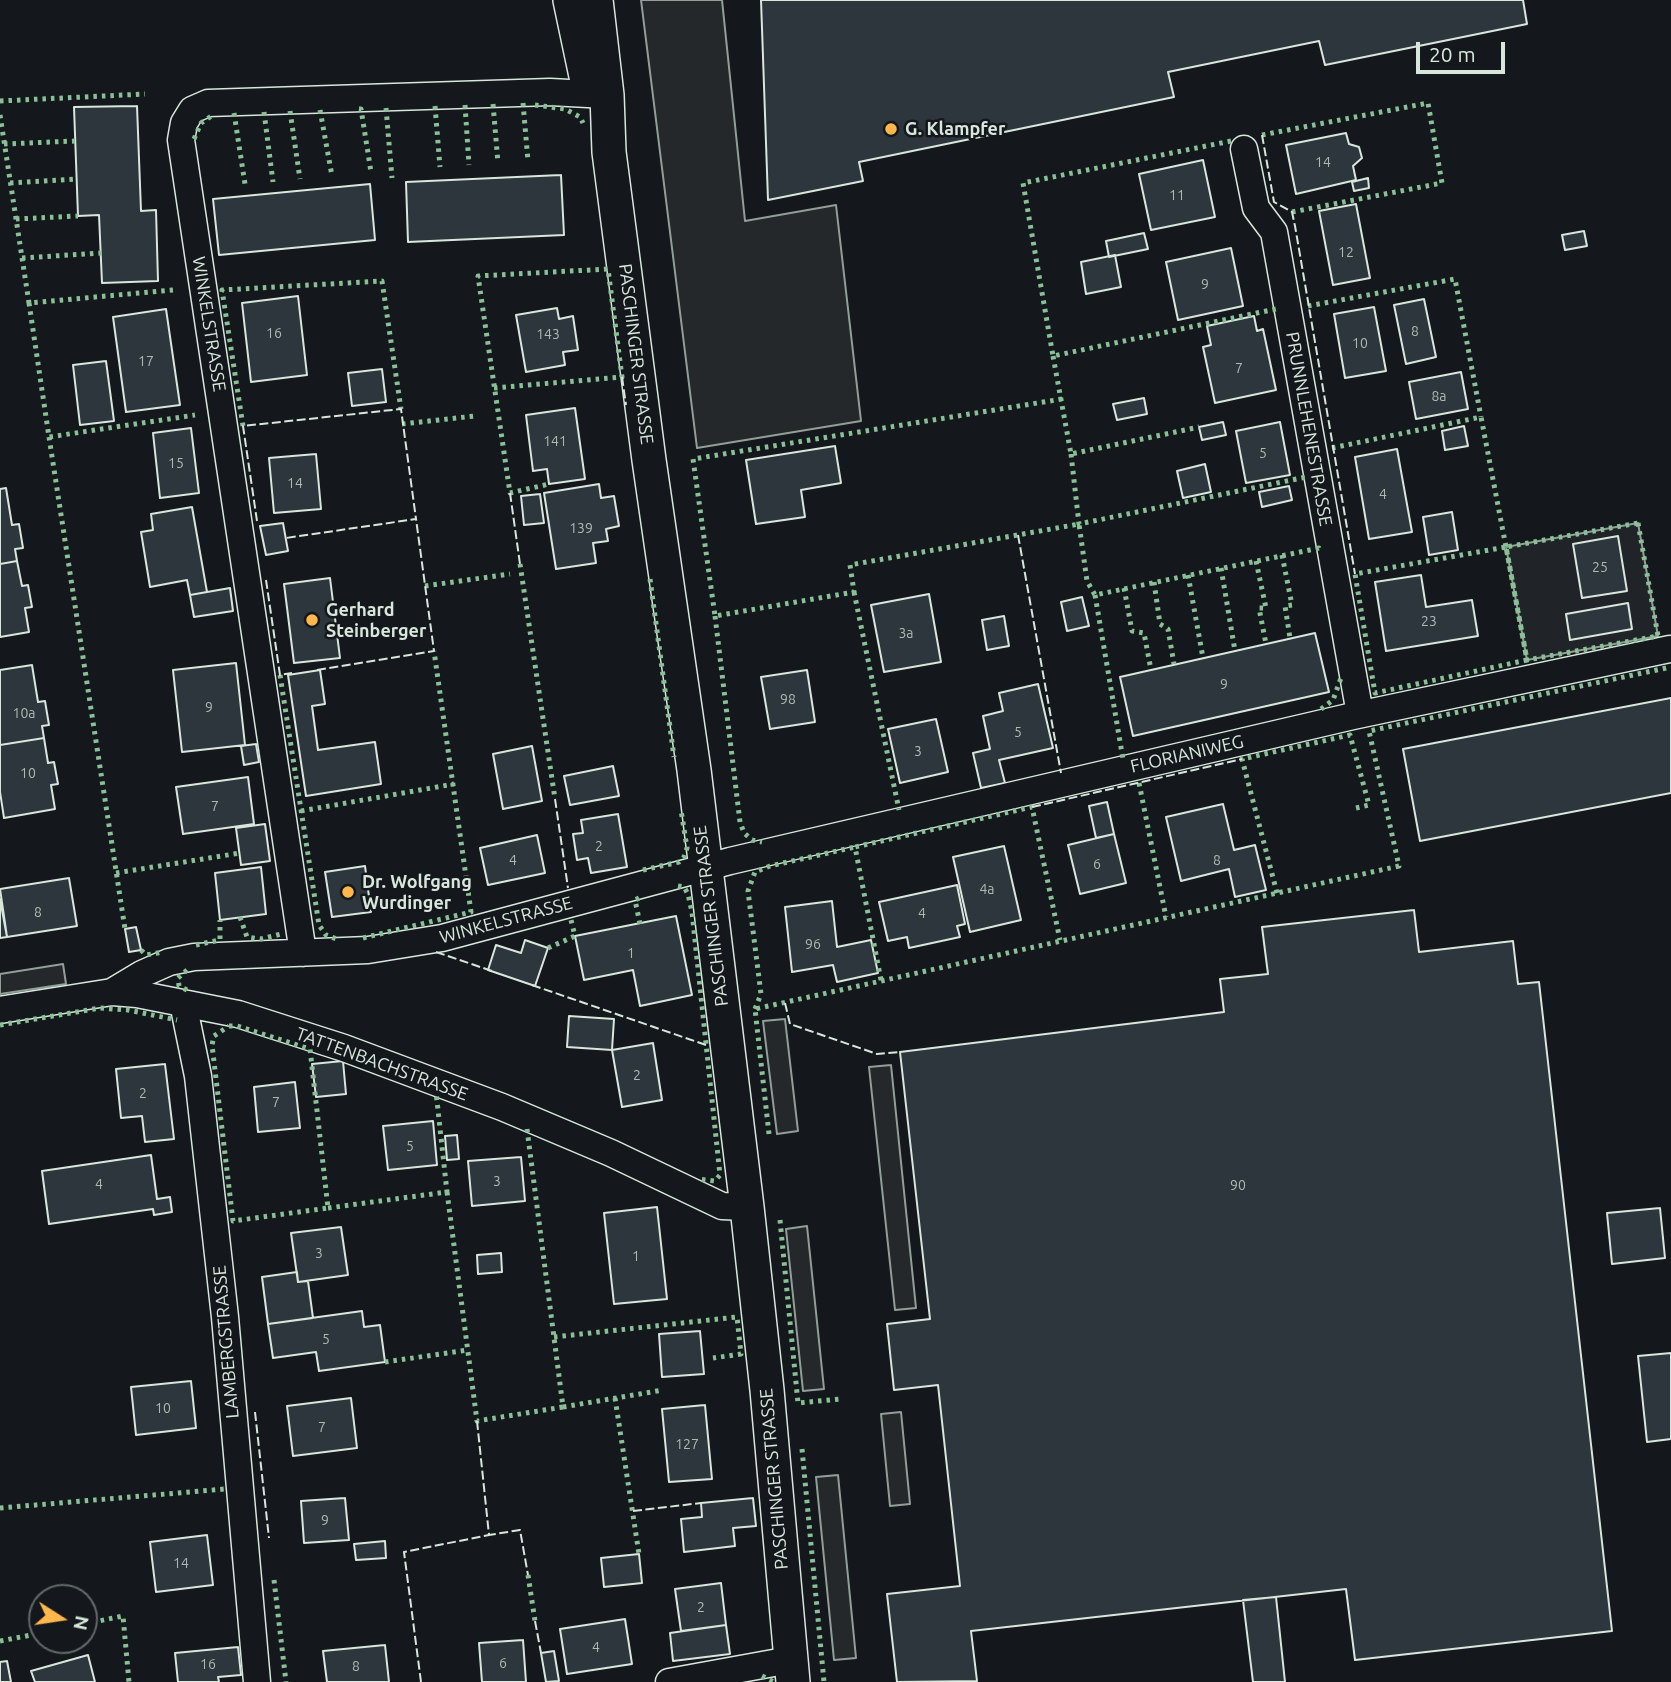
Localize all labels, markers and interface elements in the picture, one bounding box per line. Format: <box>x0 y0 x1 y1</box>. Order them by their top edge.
scale bar <box>1419 28 1508 72</box>
text: 20 m <box>1429 42 1476 66</box>
place label: G. Klampfer <box>905 118 1005 140</box>
marker: G. Klampfer <box>883 121 899 137</box>
house number: 14 <box>1315 154 1331 170</box>
house number: 11 <box>1169 187 1185 203</box>
house number: 12 <box>1338 244 1354 260</box>
street label: WINKELSTRASSE <box>188 255 230 393</box>
street label: PASCHINGER STRASSE <box>614 262 658 446</box>
house number: 9 <box>1201 276 1209 292</box>
house number: 8 <box>1411 323 1419 339</box>
house number: 16 <box>266 325 282 341</box>
house number: 143 <box>536 326 560 342</box>
street label: PRUNNLEHENESTRASSE <box>1281 330 1337 528</box>
house number: 10 <box>1352 335 1368 351</box>
house number: 17 <box>138 353 154 369</box>
house number: 7 <box>1235 360 1243 376</box>
house number: 8a <box>1431 388 1447 404</box>
house number: 141 <box>543 433 567 449</box>
house number: 5 <box>1259 445 1267 461</box>
house number: 15 <box>168 455 184 471</box>
house number: 14 <box>287 475 303 491</box>
house number: 4 <box>1379 486 1387 502</box>
house number: 139 <box>569 520 593 536</box>
house number: 25 <box>1592 559 1608 575</box>
place label: Gerhard Steinberger <box>326 599 426 642</box>
marker: Gerhard Steinberger <box>304 612 320 628</box>
house number: 23 <box>1421 613 1437 629</box>
house number: 3a <box>898 625 914 641</box>
house number: 9 <box>1220 676 1228 692</box>
house number: 98 <box>780 691 796 707</box>
house number: 9 <box>205 699 213 715</box>
house number: 10a <box>13 705 35 721</box>
house number: 5 <box>1014 724 1022 740</box>
street label: FLORIANIWEG <box>1128 730 1246 778</box>
house number: 3 <box>914 743 922 759</box>
house number: 10 <box>20 765 36 781</box>
house number: 7 <box>211 798 219 814</box>
street label: PASCHINGER STRASSE <box>689 824 733 1008</box>
house number: 2 <box>595 838 603 854</box>
house number: 4 <box>509 852 517 868</box>
house number: 8 <box>1213 852 1221 868</box>
house number: 6 <box>1093 856 1101 872</box>
place label: Dr. Wolfgang Wurdinger <box>362 871 472 914</box>
house number: 4a <box>979 881 995 897</box>
marker: Dr. Wolfgang Wurdinger <box>340 884 356 900</box>
street label: WINKELSTRASSE <box>437 892 575 948</box>
house number: 8 <box>34 904 42 920</box>
house number: 4 <box>918 905 926 921</box>
house number: 96 <box>805 936 821 952</box>
house number: 1 <box>627 945 635 961</box>
street label: TATTENBACHSTRASSE <box>293 1023 471 1105</box>
house number: 2 <box>633 1067 641 1083</box>
house number: 2 <box>139 1085 147 1101</box>
house number: 7 <box>272 1094 280 1110</box>
house number: 5 <box>406 1138 414 1154</box>
house number: 3 <box>493 1173 501 1189</box>
house number: 4 <box>95 1176 103 1192</box>
house number: 90 <box>1230 1177 1246 1193</box>
house number: 3 <box>315 1245 323 1261</box>
house number: 1 <box>632 1248 640 1264</box>
street label: LAMBERGSTRASSE <box>209 1265 243 1419</box>
house number: 5 <box>322 1331 330 1347</box>
street label: PASCHINGER STRASSE <box>755 1387 793 1571</box>
house number: 10 <box>155 1400 171 1416</box>
house number: 7 <box>318 1419 326 1435</box>
house number: 127 <box>675 1436 699 1452</box>
house number: 9 <box>321 1512 329 1528</box>
house number: 14 <box>173 1555 189 1571</box>
north arrow <box>28 1584 98 1654</box>
house number: 2 <box>697 1599 705 1615</box>
text: N <box>69 1614 94 1632</box>
house number: 4 <box>592 1639 600 1655</box>
house number: 6 <box>499 1655 507 1671</box>
house number: 16 <box>200 1656 216 1672</box>
house number: 8 <box>352 1658 360 1674</box>

